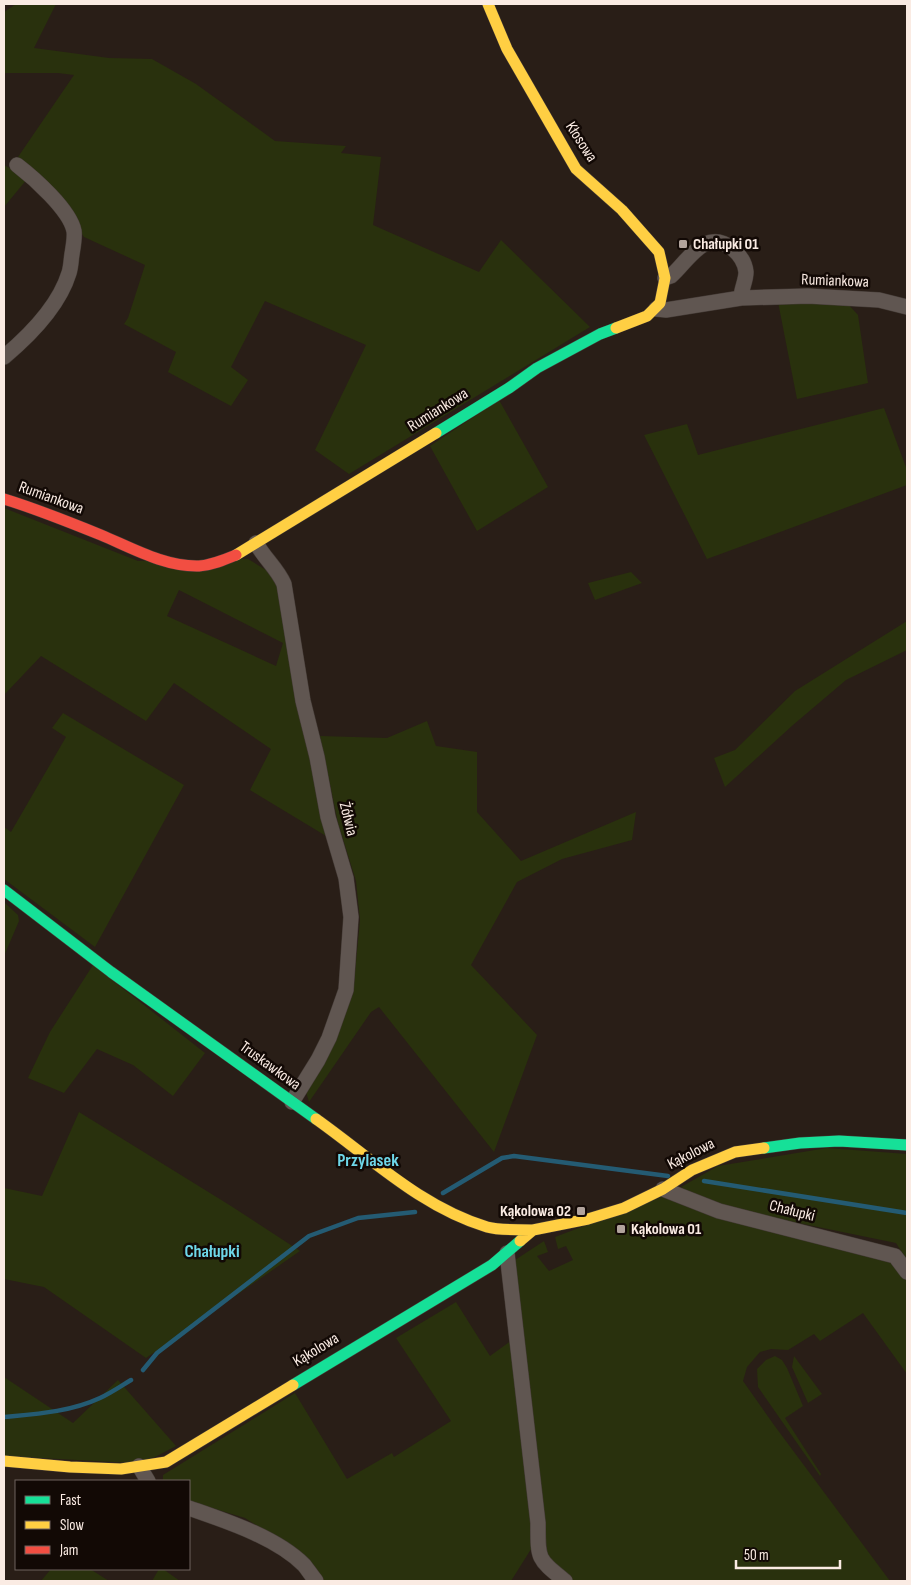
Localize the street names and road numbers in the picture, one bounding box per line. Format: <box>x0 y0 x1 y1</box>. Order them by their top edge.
street label: Kłosowa <box>561 118 601 166</box>
street label: Rumiankowa <box>801 270 869 292</box>
street label: Rumiankowa <box>404 384 472 436</box>
street label: Rumiankowa <box>16 477 86 519</box>
street label: Żółwia <box>335 800 361 838</box>
street label: Truskawkowa <box>236 1037 304 1095</box>
street label: Kąkolowa <box>664 1134 718 1174</box>
street label: Chałupki <box>767 1196 817 1226</box>
street label: Kąkolowa <box>290 1329 342 1371</box>

